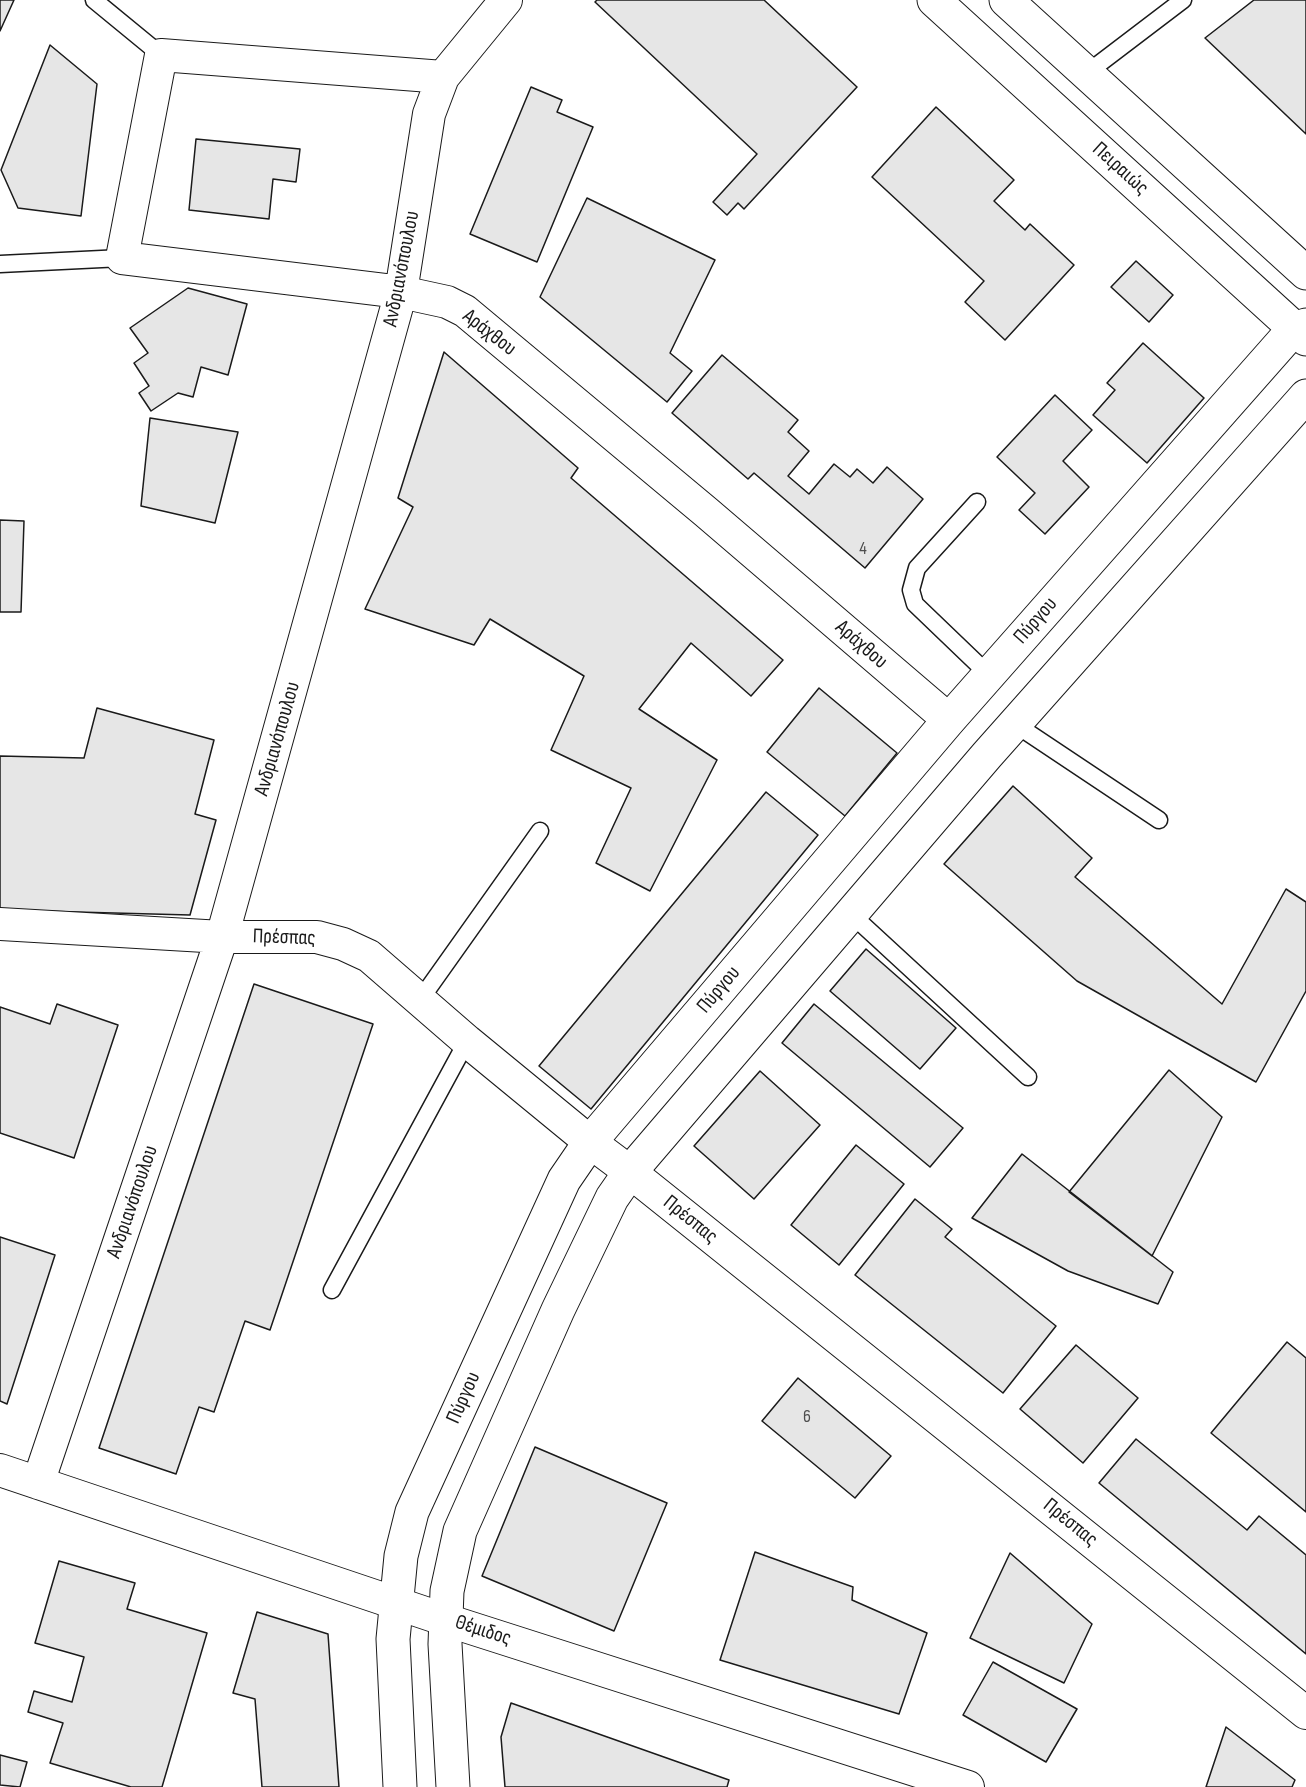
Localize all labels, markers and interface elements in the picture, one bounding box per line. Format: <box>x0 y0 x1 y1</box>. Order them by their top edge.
street label: Πειραιώς <box>1087 137 1153 201</box>
street label: Ανδριανόπουλου <box>378 209 426 329</box>
street label: Αράχθου <box>457 304 521 362</box>
house number: 4 <box>859 538 867 560</box>
street label: Πύργου <box>1009 592 1063 650</box>
street label: Αράχθου <box>830 615 892 675</box>
street label: Ανδριανόπουλου <box>250 679 306 799</box>
street label: Πρέσπας <box>252 924 316 952</box>
street label: Πύργου <box>692 961 746 1019</box>
street label: Ανδριανόπουλου <box>102 1142 164 1262</box>
street label: Πρέσπας <box>658 1190 722 1250</box>
street label: Πύργου <box>442 1368 486 1428</box>
house number: 6 <box>803 1406 811 1428</box>
street label: Πρέσπας <box>1038 1493 1102 1553</box>
street label: Θέμιδος <box>452 1610 514 1652</box>

